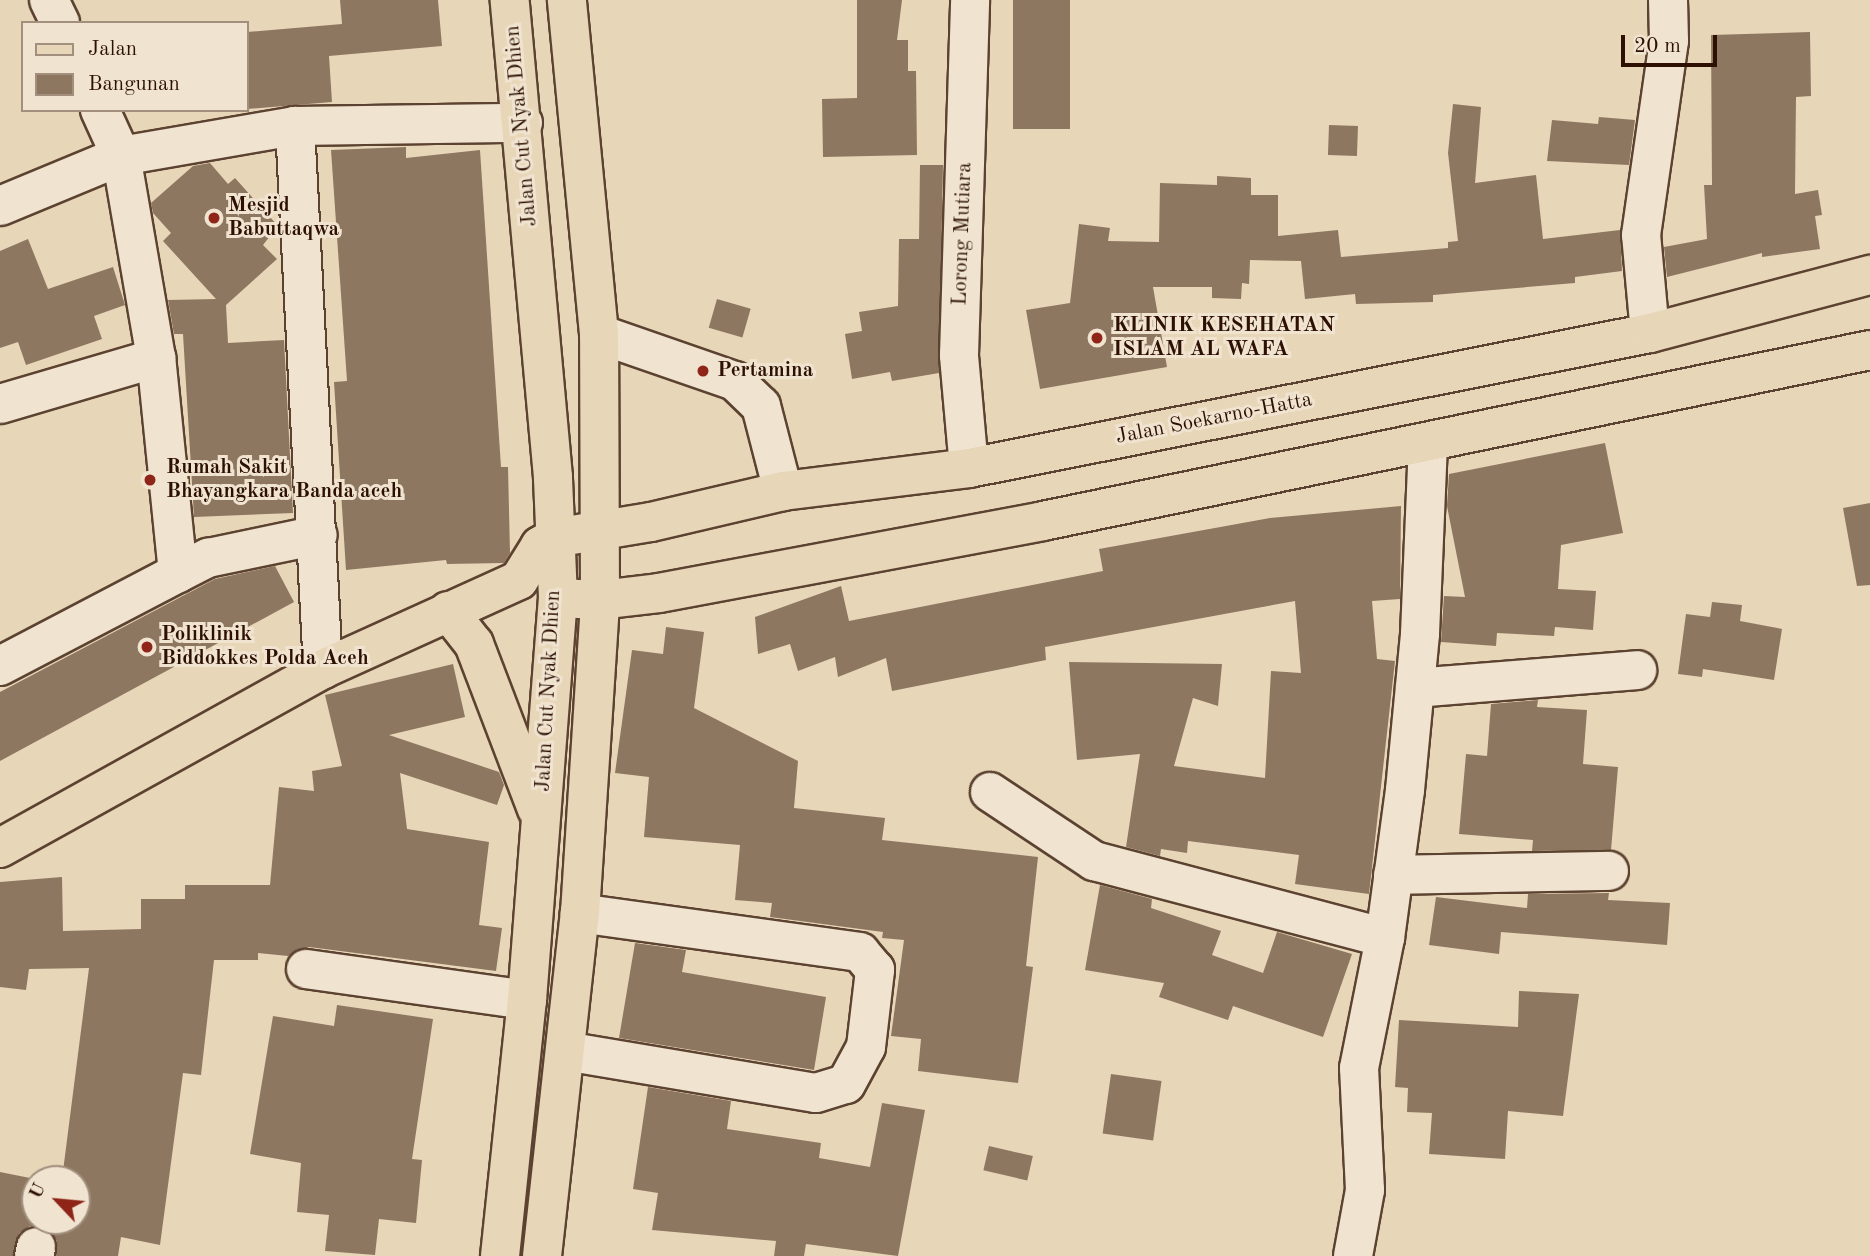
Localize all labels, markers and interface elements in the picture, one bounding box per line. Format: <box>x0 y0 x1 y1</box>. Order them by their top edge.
legend <box>21 21 248 112</box>
scale bar <box>1625 21 1721 65</box>
street label: Jalan Cut Nyak Dhien <box>501 24 543 228</box>
text: 20 m <box>1634 36 1681 57</box>
text: Jalan <box>88 39 137 60</box>
text: Bangunan <box>88 74 180 95</box>
street label: Lorong Mutiara <box>948 162 978 306</box>
place label: Mesjid Babuttaqwa <box>228 193 339 243</box>
marker: Mesjid Babuttaqwa <box>206 210 222 226</box>
place label: KLINIK KESEHATAN ISLAM AL WAFA <box>1113 313 1335 363</box>
marker: KLINIK KESEHATAN ISLAM AL WAFA <box>1087 328 1107 348</box>
place label: Pertamina <box>717 358 813 384</box>
marker: Pertamina <box>695 363 711 379</box>
street label: Jalan Soekarno-Hatta <box>1114 388 1314 450</box>
place label: Rumah Sakit Bhayangkara Banda aceh <box>166 455 402 505</box>
marker: Rumah Sakit Bhayangkara Banda aceh <box>140 470 160 490</box>
street label: Jalan Cut Nyak Dhien <box>531 590 567 792</box>
place label: Poliklinik Biddokkes Polda Aceh <box>161 622 369 672</box>
marker: Poliklinik Biddokkes Polda Aceh <box>139 639 155 655</box>
north arrow <box>21 1165 91 1235</box>
text: U <box>27 1181 50 1202</box>

